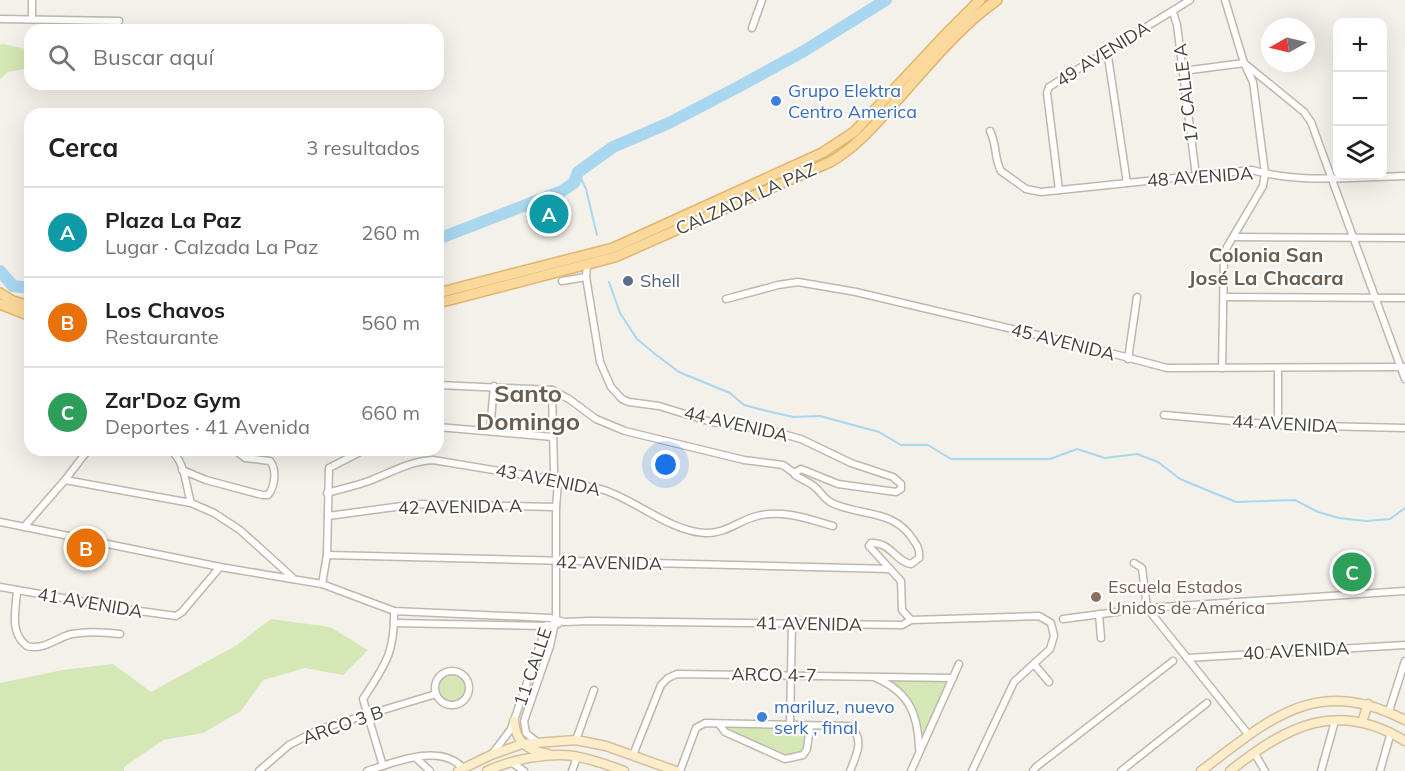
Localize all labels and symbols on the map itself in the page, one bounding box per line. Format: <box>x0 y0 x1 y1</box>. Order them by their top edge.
street label: 49 AVENIDA <box>1052 16 1154 91</box>
north arrow <box>1261 18 1315 72</box>
street label: 17 CALLE A <box>1168 42 1203 144</box>
place label: Grupo Elektra Centro America <box>788 79 917 123</box>
marker: Grupo Elektra Centro America <box>769 94 783 108</box>
street label: CALZADA LA PAZ <box>672 157 820 240</box>
street label: 48 AVENIDA <box>1146 161 1254 192</box>
pin: A <box>530 192 568 236</box>
district label: Colonia San José La Chacara <box>1188 242 1344 290</box>
place label: Shell <box>640 269 680 292</box>
marker: Shell <box>621 274 635 288</box>
street label: 45 AVENIDA <box>1009 318 1117 366</box>
district label: Santo Domingo <box>476 378 580 436</box>
street label: 44 AVENIDA <box>682 400 790 447</box>
street label: 44 AVENIDA <box>1231 409 1339 438</box>
your location <box>651 450 680 479</box>
street label: 43 AVENIDA <box>494 458 602 501</box>
street label: 42 AVENIDA A <box>398 494 522 519</box>
pin: B <box>66 526 106 570</box>
street label: 42 AVENIDA <box>556 550 662 575</box>
pin: C <box>1332 550 1372 594</box>
place label: Escuela Estados Unidos de América <box>1108 575 1265 619</box>
street label: 41 AVENIDA <box>36 582 144 623</box>
marker: Escuela Estados Unidos de América <box>1089 590 1103 604</box>
street label: 41 AVENIDA <box>756 611 862 636</box>
street label: 11 CALLE <box>508 624 557 709</box>
street label: 40 AVENIDA <box>1242 636 1350 665</box>
street label: ARCO 4-7 <box>731 662 817 687</box>
place label: mariluz, nuevo serk , final <box>774 695 895 739</box>
street label: ARCO 3 B <box>299 700 386 749</box>
marker: mariluz, nuevo serk , final <box>755 710 769 724</box>

